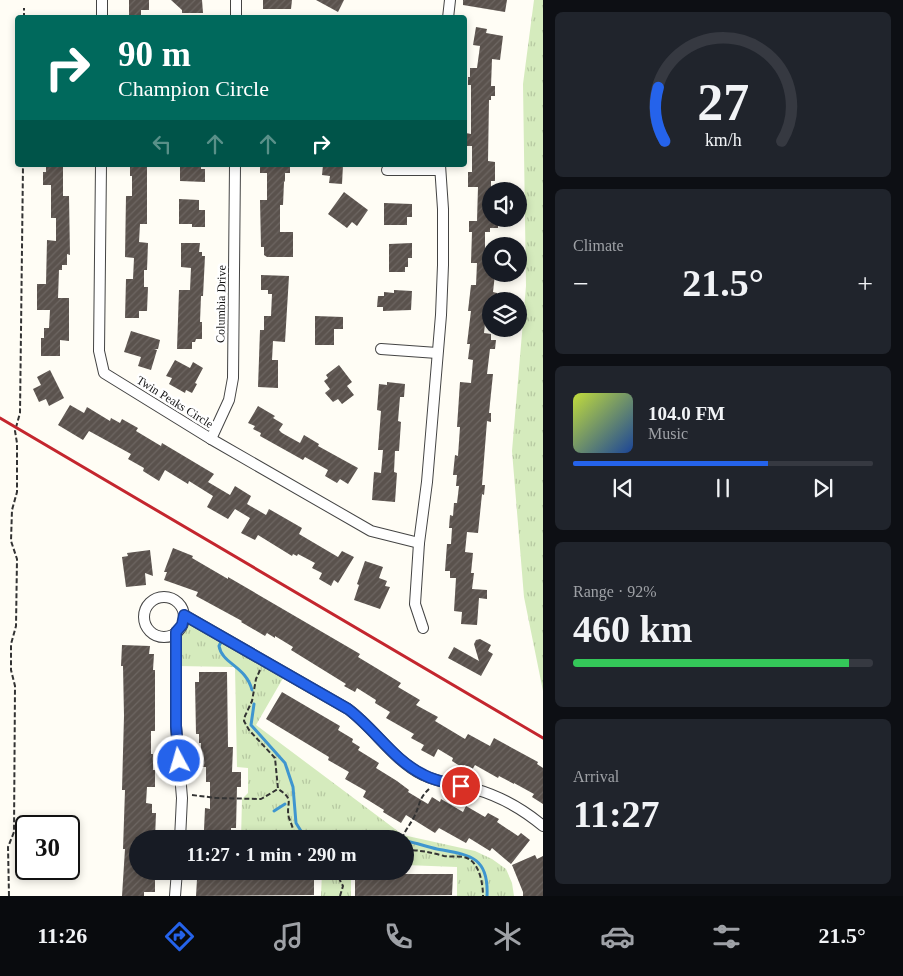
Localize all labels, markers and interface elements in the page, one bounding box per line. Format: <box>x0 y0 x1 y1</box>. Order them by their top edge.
icon: right <box>35 35 100 100</box>
text: 90 m <box>118 35 191 74</box>
text: 27 <box>697 74 749 131</box>
text: Champion Circle <box>118 76 269 101</box>
icon: left <box>148 130 176 158</box>
icon: ahead <box>201 130 229 158</box>
icon: ahead <box>254 130 282 158</box>
icon: right <box>307 130 335 158</box>
text: km/h <box>705 130 741 150</box>
map controls <box>482 182 527 337</box>
button: sound <box>482 182 527 227</box>
button: search <box>482 237 527 282</box>
text: Climate <box>573 237 624 254</box>
text: 21.5° <box>682 262 764 304</box>
street label: Columbia Drive <box>213 265 229 343</box>
text: − <box>573 268 589 299</box>
text: + <box>857 268 873 299</box>
button: layers <box>482 292 527 337</box>
street label: Twin Peaks Circle <box>134 373 216 431</box>
text: 104.0 FM <box>648 403 725 424</box>
text: Music <box>648 425 688 442</box>
icon: previous <box>609 474 637 502</box>
icon: pause <box>709 474 737 502</box>
icon: next <box>809 474 837 502</box>
text: Range · 92% <box>573 583 657 600</box>
text: 460 km <box>573 608 692 650</box>
position arrow <box>152 734 204 786</box>
pin <box>440 765 482 807</box>
text: Arrival <box>573 768 619 785</box>
icon: arrive <box>447 772 475 800</box>
text: 11:27 <box>573 793 660 835</box>
speed limit sign: 30 <box>15 815 80 880</box>
text: 11:27 · 1 min · 290 m <box>187 844 356 865</box>
icon: directions <box>162 919 197 954</box>
icon: music <box>271 919 306 954</box>
icon: phone <box>381 919 416 954</box>
icon: climate <box>490 919 525 954</box>
icon: car <box>600 919 635 954</box>
icon: filters <box>709 919 744 954</box>
text: 11:26 <box>37 923 87 948</box>
text: 21.5° <box>818 923 866 948</box>

